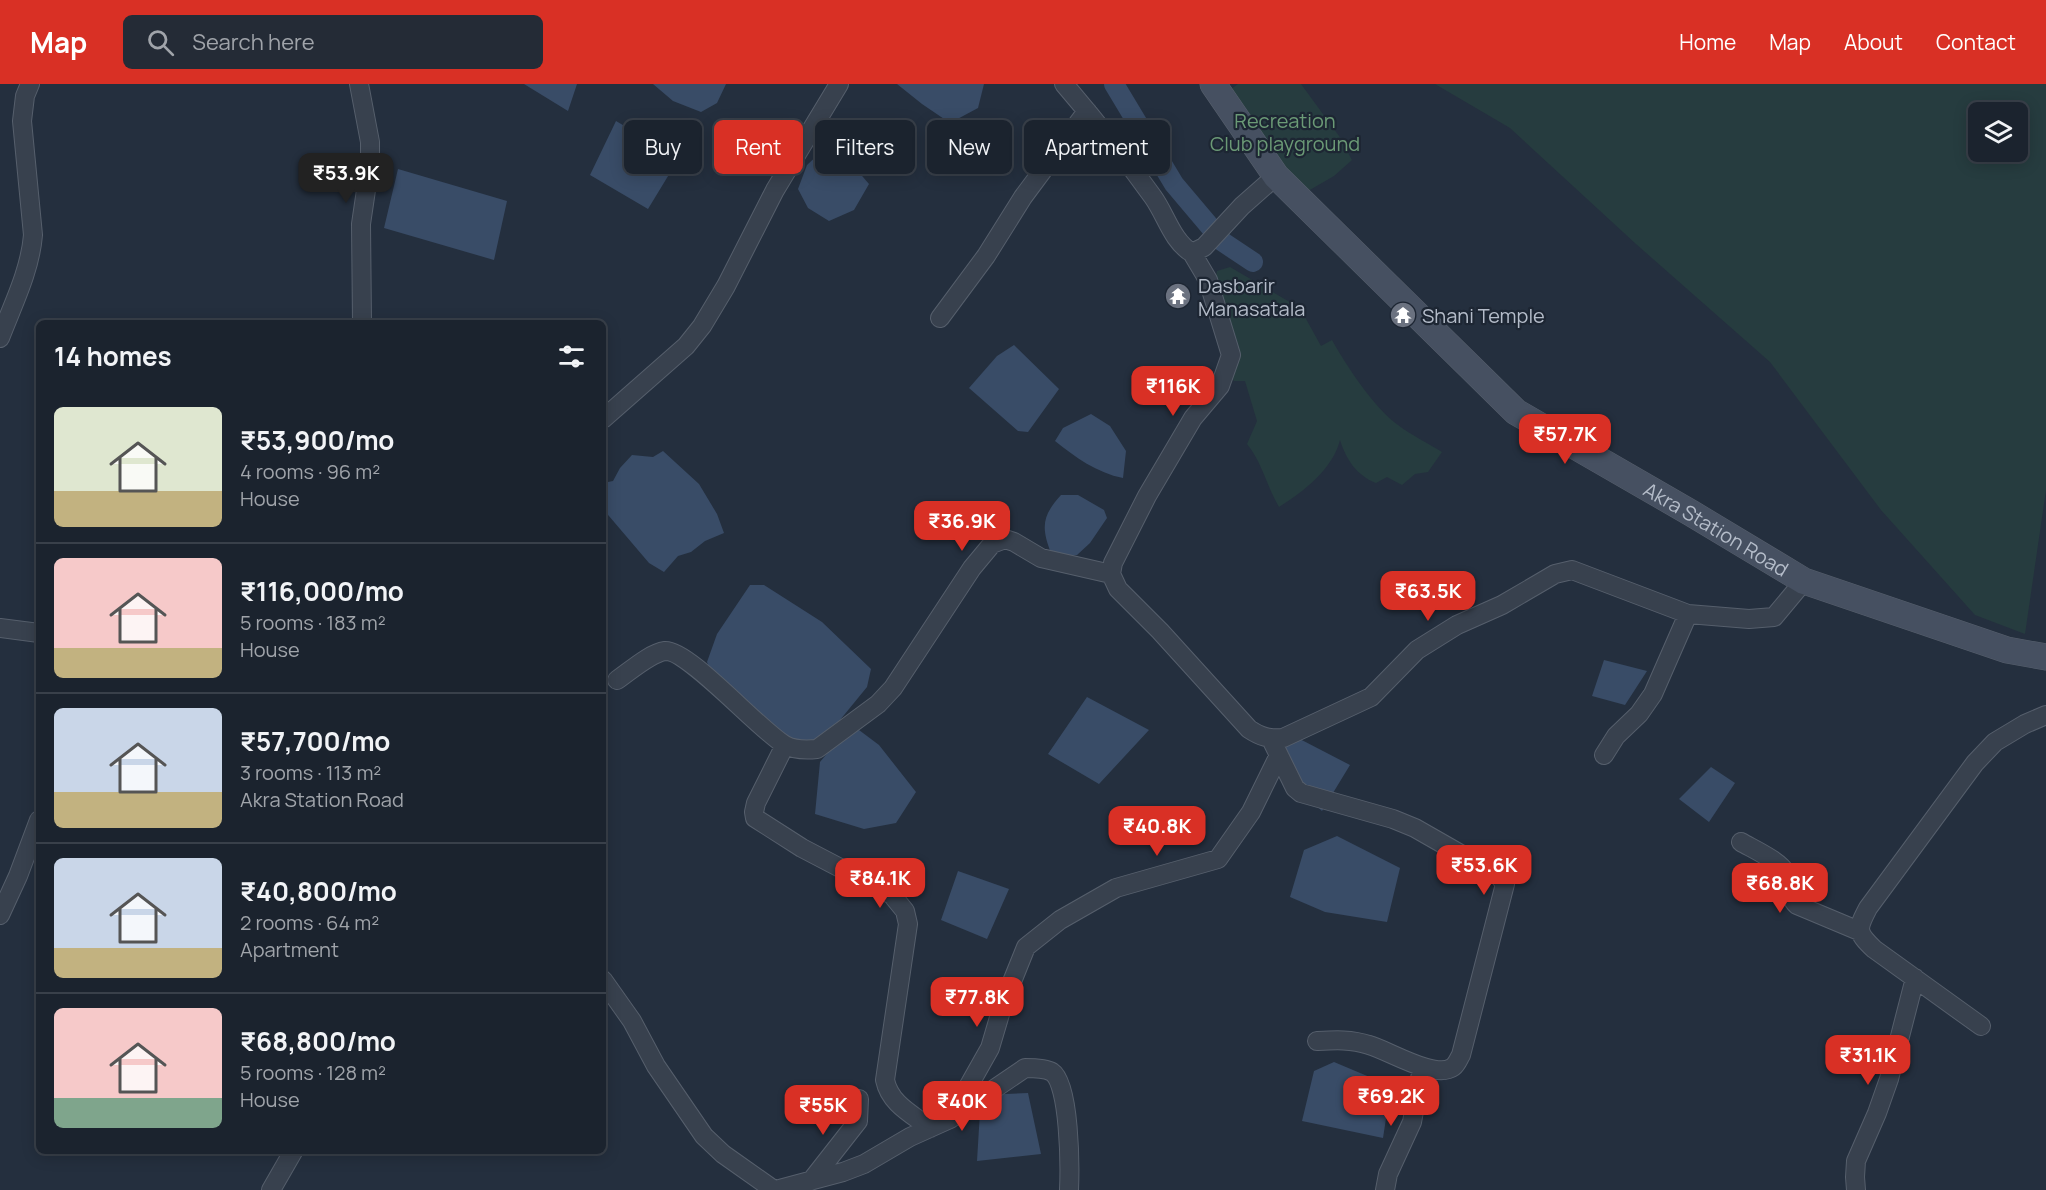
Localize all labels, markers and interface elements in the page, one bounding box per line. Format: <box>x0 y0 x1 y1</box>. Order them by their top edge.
search box <box>123 15 543 69</box>
text: Map <box>30 23 87 61</box>
icon: search <box>144 26 177 59</box>
text: Search here <box>192 27 315 57</box>
text: Home <box>1679 28 1736 56</box>
text: Map <box>1769 28 1811 56</box>
text: About <box>1844 28 1903 56</box>
text: Contact <box>1936 28 2016 56</box>
map controls <box>1968 102 2028 162</box>
button: layers <box>1968 102 2028 162</box>
park label: Recreation Club playground <box>1210 107 1360 157</box>
chip: Buy <box>624 120 702 174</box>
chip: Rent <box>714 120 803 174</box>
chip: Filters <box>815 120 915 174</box>
chip: New <box>927 120 1012 174</box>
chip: Apartment <box>1024 120 1170 174</box>
pin: ₹53.9K <box>297 153 395 204</box>
text: ₹53.9K <box>312 159 380 186</box>
place label: Dasbarir Manasatala <box>1198 272 1305 322</box>
temple icon: Dasbarir Manasatala <box>1163 281 1193 311</box>
temple icon: Shani Temple <box>1388 300 1418 330</box>
place label: Shani Temple <box>1422 302 1545 329</box>
text: 14 homes <box>54 338 172 374</box>
icon: filters <box>555 340 588 373</box>
pin: ₹116K <box>1131 366 1215 417</box>
text: ₹116K <box>1145 372 1201 399</box>
pin: ₹57.7K <box>1516 414 1614 465</box>
text: ₹57.7K <box>1533 420 1597 447</box>
text: ₹53,900/mo <box>240 422 394 458</box>
icon: home <box>102 431 174 503</box>
text: 4 rooms · 96 m² <box>240 458 380 485</box>
street label: Akra Station Road <box>1639 475 1794 582</box>
text: House <box>240 485 300 512</box>
pin: ₹36.9K <box>913 501 1011 552</box>
text: ₹36.9K <box>928 507 996 534</box>
pin: ₹63.5K <box>1379 571 1477 622</box>
text: ₹116,000/mo <box>240 573 404 609</box>
text: ₹63.5K <box>1394 577 1462 604</box>
icon: home <box>102 582 174 654</box>
text: 5 rooms · 183 m² <box>240 609 386 636</box>
text: House <box>240 636 300 663</box>
text: ₹57,700/mo <box>240 723 390 759</box>
icon: home <box>102 732 174 804</box>
text: 3 rooms · 113 m² <box>240 759 381 786</box>
text: Akra Station Road <box>240 786 404 813</box>
pin: ₹40.8K <box>1108 806 1206 857</box>
text: ₹40.8K <box>1123 812 1191 839</box>
pin: ₹53.6K <box>1435 845 1533 896</box>
text: ₹53.6K <box>1450 851 1518 878</box>
pin: ₹84.1K <box>831 858 929 909</box>
pin: ₹68.8K <box>1731 863 1829 914</box>
text: ₹84.1K <box>849 864 911 891</box>
text: ₹68.8K <box>1746 869 1814 896</box>
text: ₹40,800/mo <box>240 873 397 909</box>
icon: home <box>102 882 174 954</box>
text: 2 rooms · 64 m² <box>240 909 379 936</box>
text: Apartment <box>240 936 339 963</box>
pin: ₹77.8K <box>928 977 1026 1028</box>
text: ₹77.8K <box>945 983 1009 1010</box>
text: ₹68,800/mo <box>240 1023 396 1059</box>
icon: home <box>102 1032 174 1104</box>
pin: ₹31.1K <box>1819 1035 1917 1086</box>
text: ₹31.1K <box>1839 1041 1897 1068</box>
text: 5 rooms · 128 m² <box>240 1059 386 1086</box>
pin: ₹69.2K <box>1342 1076 1440 1127</box>
pin: ₹40K <box>926 1081 998 1132</box>
text: ₹69.2K <box>1357 1082 1425 1109</box>
pin: ₹55K <box>787 1085 859 1136</box>
text: House <box>240 1086 300 1113</box>
text: ₹40K <box>937 1087 987 1114</box>
text: ₹55K <box>799 1091 847 1118</box>

